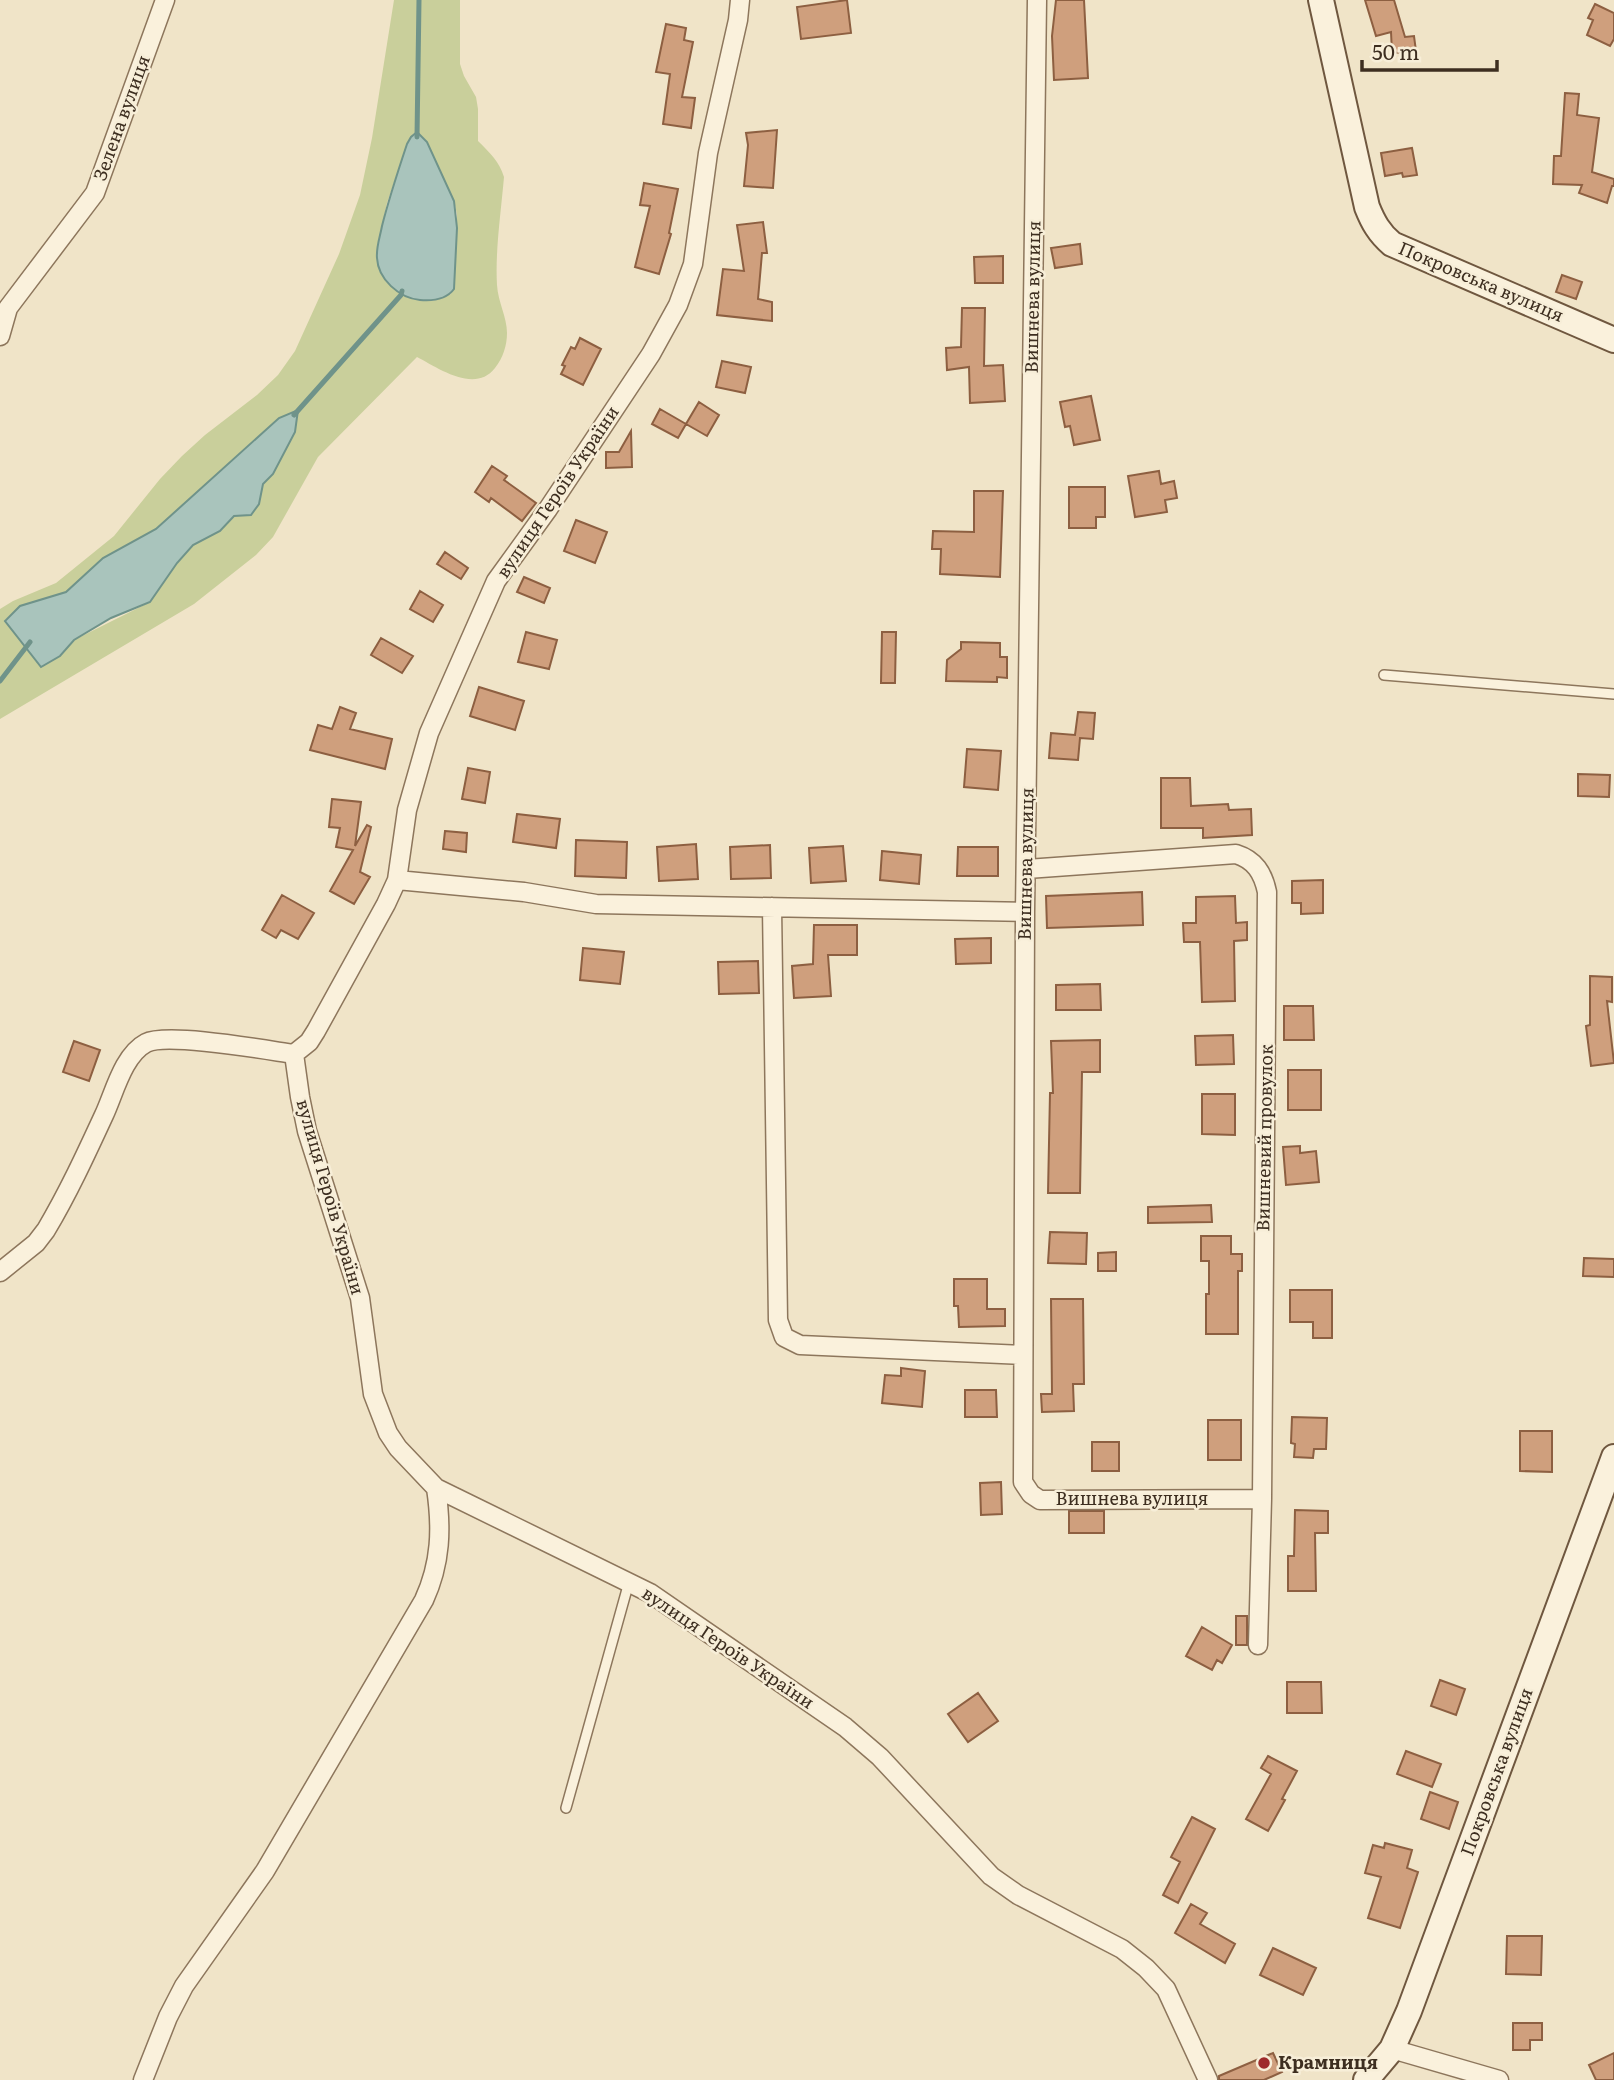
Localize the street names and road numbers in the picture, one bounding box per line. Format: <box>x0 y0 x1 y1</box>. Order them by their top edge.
street label: Зелена вулиця <box>85 51 156 184</box>
street label: Вишнева вулиця <box>1017 220 1046 374</box>
street label: Покровська вулиця <box>1395 234 1568 328</box>
street label: вулиця Героїв України <box>489 400 625 583</box>
street label: Вишнева вулиця <box>1010 787 1039 941</box>
street label: Вишневий провулок <box>1248 1044 1279 1232</box>
street label: вулиця Героїв України <box>291 1095 372 1298</box>
street label: Вишнева вулиця <box>1056 1484 1208 1511</box>
street label: вулиця Героїв України <box>637 1579 820 1715</box>
street label: Покровська вулиця <box>1453 1684 1539 1859</box>

